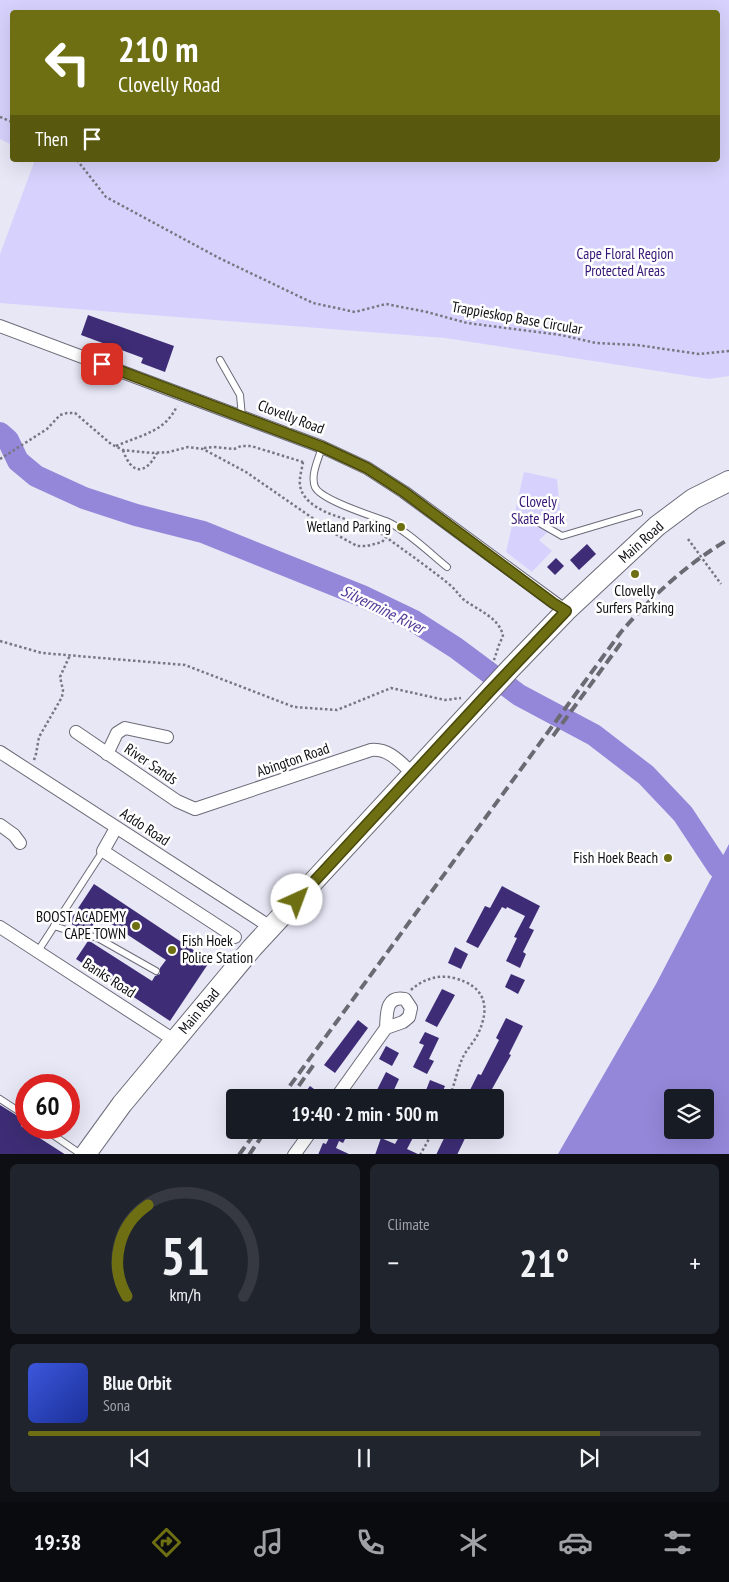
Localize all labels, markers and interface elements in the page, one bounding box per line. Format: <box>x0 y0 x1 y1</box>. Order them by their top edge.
text: 210 m <box>118 26 199 72</box>
icon: left <box>35 30 100 95</box>
text: Clovelly Road <box>118 70 220 98</box>
icon: arrive <box>78 125 106 153</box>
text: Then <box>35 127 68 151</box>
park label: Cape Floral Region Protected Areas <box>576 244 674 280</box>
street label: Trappieskop Base Circular <box>450 297 585 338</box>
pin <box>81 343 123 385</box>
icon: arrive <box>88 350 116 378</box>
street label: Clovelly Road <box>255 395 327 438</box>
park label: Clovely Skate Park <box>511 492 565 528</box>
street label: Main Road <box>614 516 667 567</box>
place label: Wetland Parking <box>307 517 391 536</box>
marker: Wetland Parking <box>395 521 407 533</box>
marker: Clovelly Surfers Parking <box>629 568 641 580</box>
water label: Silvermine River <box>338 580 430 639</box>
place label: Clovelly Surfers Parking <box>596 581 674 617</box>
street label: Abington Road <box>254 738 332 781</box>
street label: River Sands <box>121 739 182 788</box>
street label: Addo Road <box>117 804 174 850</box>
place label: Fish Hoek Beach <box>573 848 658 867</box>
marker: Fish Hoek Beach <box>662 852 674 864</box>
position arrow <box>270 873 322 925</box>
place label: BOOST ACADEMY CAPE TOWN <box>36 907 126 943</box>
marker: BOOST ACADEMY CAPE TOWN <box>130 920 142 932</box>
place label: Fish Hoek Police Station <box>182 931 253 967</box>
marker: Fish Hoek Police Station <box>166 944 178 956</box>
street label: Banks Road <box>79 953 139 1002</box>
street label: Main Road <box>174 984 223 1038</box>
speed limit sign: 60 <box>15 1074 80 1139</box>
map controls <box>664 1089 714 1139</box>
button: layers <box>664 1089 714 1139</box>
text: 19:40 · 2 min · 500 m <box>292 1102 438 1126</box>
text: Climate <box>388 1214 430 1234</box>
text: 51 <box>160 1222 210 1289</box>
text: 21° <box>519 1238 569 1287</box>
text: − <box>388 1244 399 1281</box>
text: + <box>689 1244 701 1281</box>
text: km/h <box>169 1283 201 1306</box>
text: Blue Orbit <box>103 1371 172 1395</box>
text: Sona <box>103 1395 130 1415</box>
icon: previous <box>126 1444 154 1472</box>
icon: pause <box>350 1444 378 1472</box>
icon: next <box>575 1444 603 1472</box>
icon: directions <box>149 1525 184 1560</box>
icon: music <box>251 1525 286 1560</box>
icon: phone <box>353 1525 388 1560</box>
icon: climate <box>456 1525 491 1560</box>
icon: car <box>558 1525 593 1560</box>
icon: filters <box>660 1525 695 1560</box>
text: 19:38 <box>34 1528 81 1556</box>

